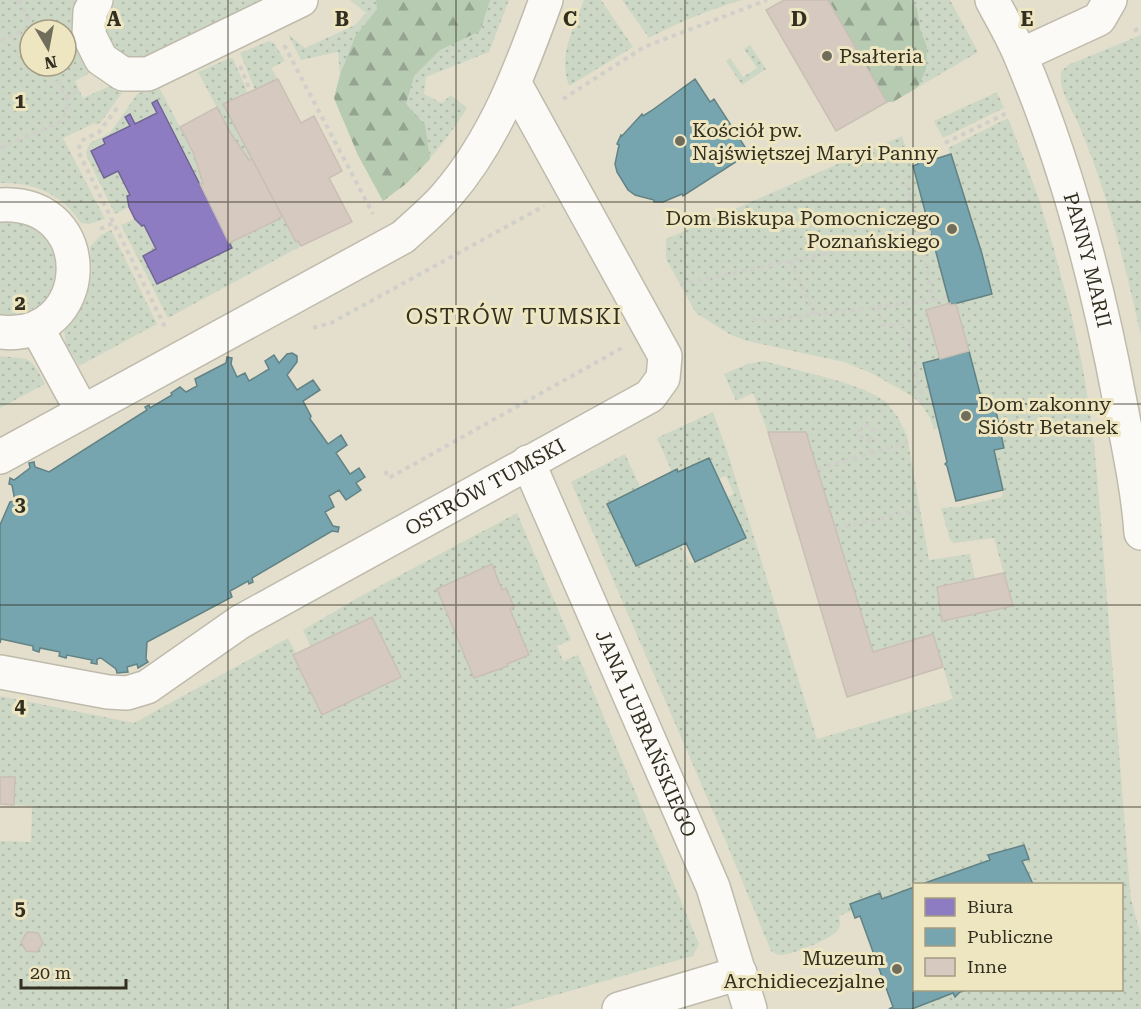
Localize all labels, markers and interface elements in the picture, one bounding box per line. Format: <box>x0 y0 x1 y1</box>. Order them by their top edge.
text: A <box>107 7 122 31</box>
text: B <box>335 7 349 31</box>
text: C <box>563 7 577 31</box>
text: D <box>791 7 807 31</box>
text: E <box>1021 7 1034 31</box>
north arrow <box>18 18 78 78</box>
place label: Psałteria <box>839 44 923 68</box>
marker: Psałteria <box>820 49 834 63</box>
text: N <box>43 52 58 73</box>
text: 1 <box>14 89 26 113</box>
place label: Kościół pw. Najświętszej Maryi Panny <box>692 118 938 165</box>
marker: Kościół pw. Najświętszej Maryi Panny <box>673 134 687 148</box>
street label: PANNY MARII <box>1059 190 1117 330</box>
place label: Dom Biskupa Pomocniczego Poznańskiego <box>665 206 940 253</box>
marker: Dom Biskupa Pomocniczego Poznańskiego <box>945 222 959 236</box>
text: 2 <box>14 291 26 315</box>
district label: OSTRÓW TUMSKI <box>406 302 622 329</box>
place label: Dom zakonny Sióstr Betanek <box>978 392 1119 439</box>
marker: Dom zakonny Sióstr Betanek <box>959 409 973 423</box>
street label: OSTRÓW TUMSKI <box>401 433 569 541</box>
text: 3 <box>14 492 26 516</box>
street label: JANA LUBRAŃSKIEGO <box>590 626 702 841</box>
text: 4 <box>14 694 26 718</box>
legend <box>913 883 1123 991</box>
text: 5 <box>14 896 26 920</box>
text: Biura <box>967 896 1013 917</box>
text: Publiczne <box>967 926 1053 947</box>
place label: Muzeum Archidiecezjalne <box>724 946 885 993</box>
scale bar <box>21 952 126 990</box>
text: Inne <box>967 956 1007 977</box>
text: 20 m <box>30 962 71 983</box>
marker: Muzeum Archidiecezjalne <box>890 962 904 976</box>

